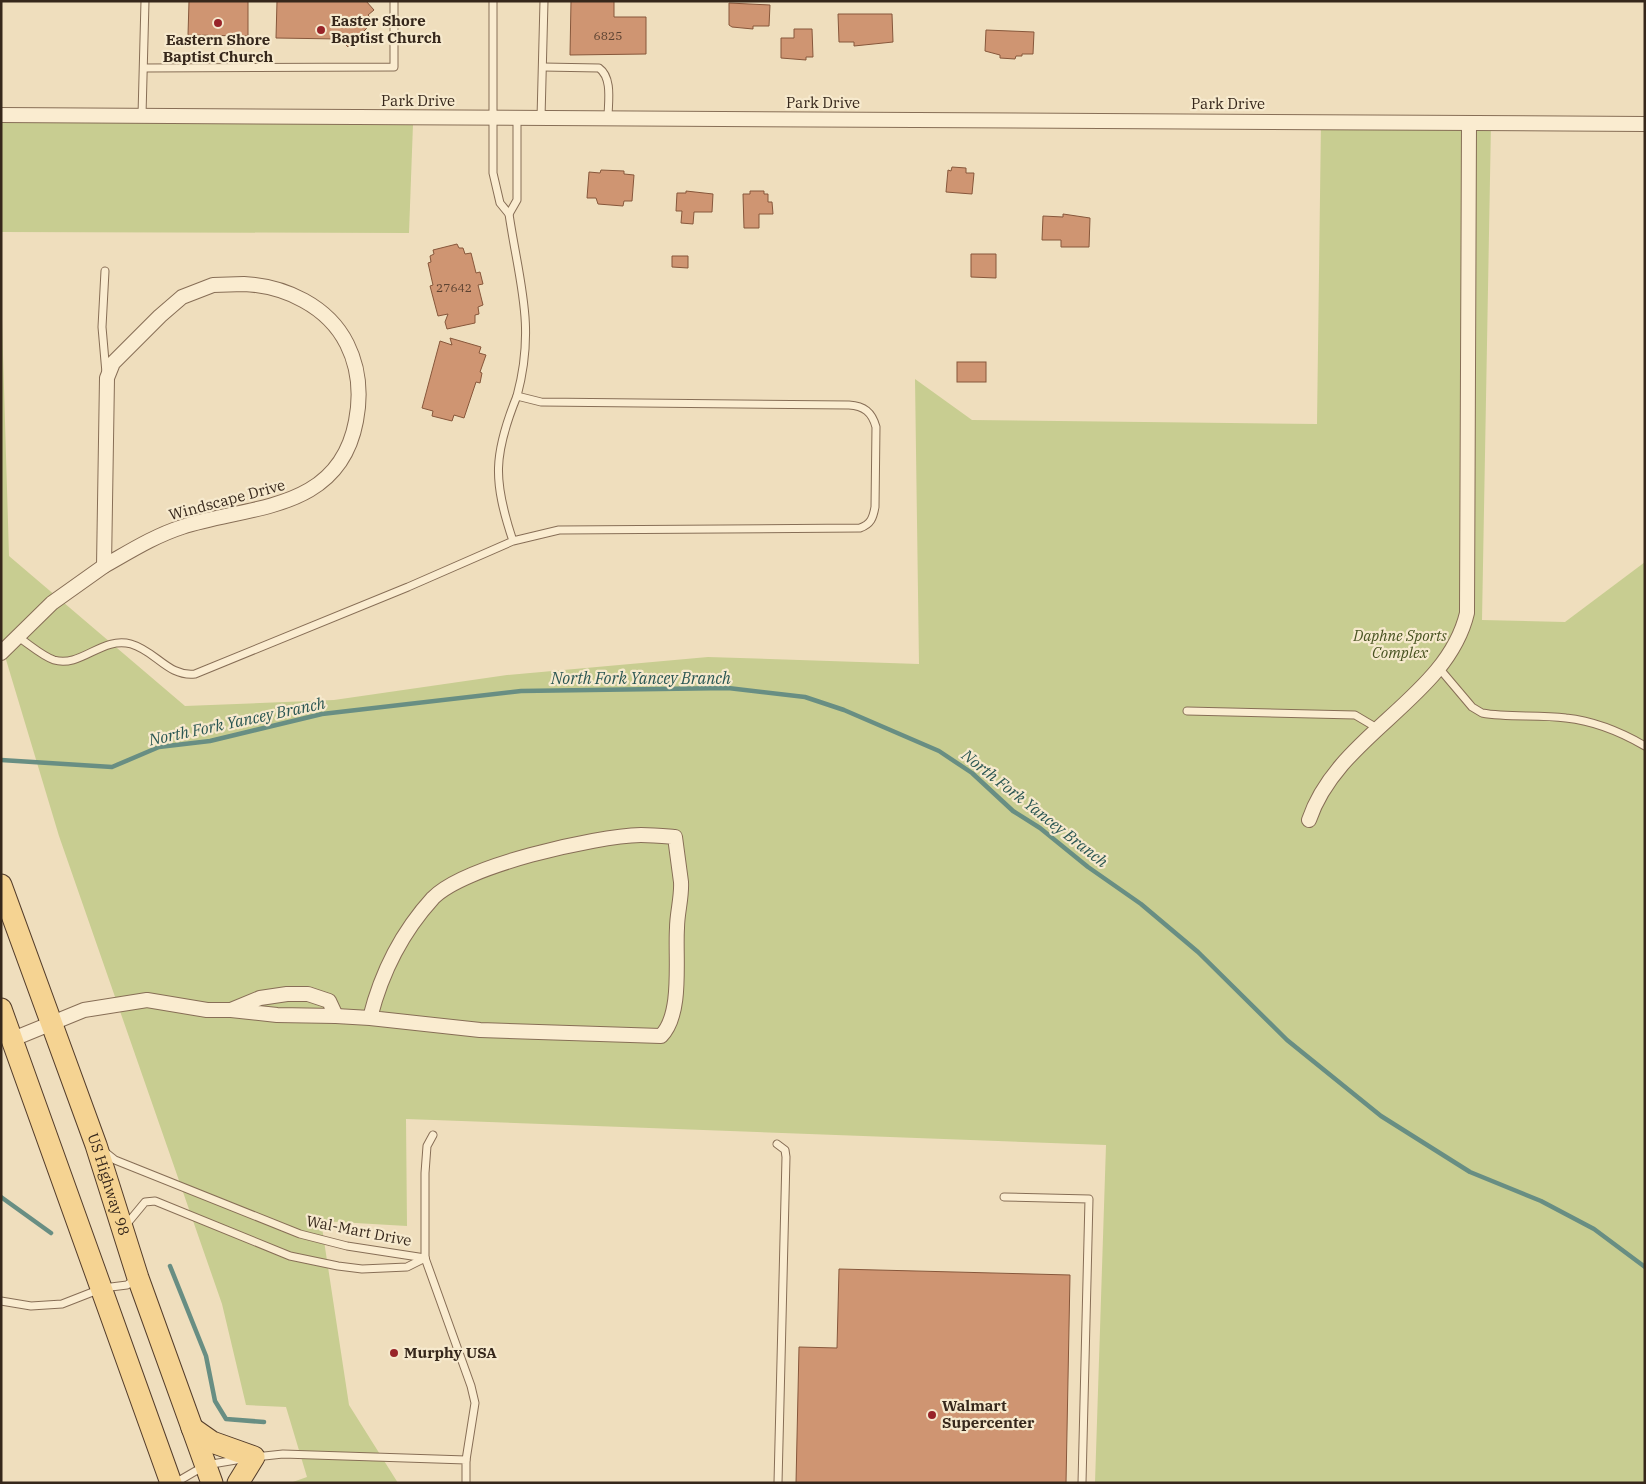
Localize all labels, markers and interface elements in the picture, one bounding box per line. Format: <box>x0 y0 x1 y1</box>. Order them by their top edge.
place label: Easter Shore Baptist Church <box>331 11 442 47</box>
marker: Eastern Shore Baptist Church <box>212 17 224 29</box>
marker: Easter Shore Baptist Church <box>315 24 327 36</box>
house number: 6825 <box>594 28 622 43</box>
place label: Eastern Shore Baptist Church <box>163 30 274 66</box>
street label: Park Drive <box>381 91 455 110</box>
street label: Park Drive <box>786 93 860 112</box>
street label: Park Drive <box>1191 94 1265 113</box>
house number: 27642 <box>436 280 472 295</box>
street label: Windscape Drive <box>167 475 287 524</box>
park label: Daphne Sports Complex <box>1352 626 1447 662</box>
water label: North Fork Yancey Branch <box>550 668 731 688</box>
water label: North Fork Yancey Branch <box>146 692 327 750</box>
water label: North Fork Yancey Branch <box>957 744 1112 871</box>
street label: US Highway 98 <box>83 1130 134 1238</box>
street label: Wal-Mart Drive <box>305 1211 413 1250</box>
place label: Murphy USA <box>404 1343 497 1362</box>
marker: Murphy USA <box>388 1347 400 1359</box>
place label: Walmart Supercenter <box>942 1396 1035 1432</box>
marker: Walmart Supercenter <box>926 1409 938 1421</box>

